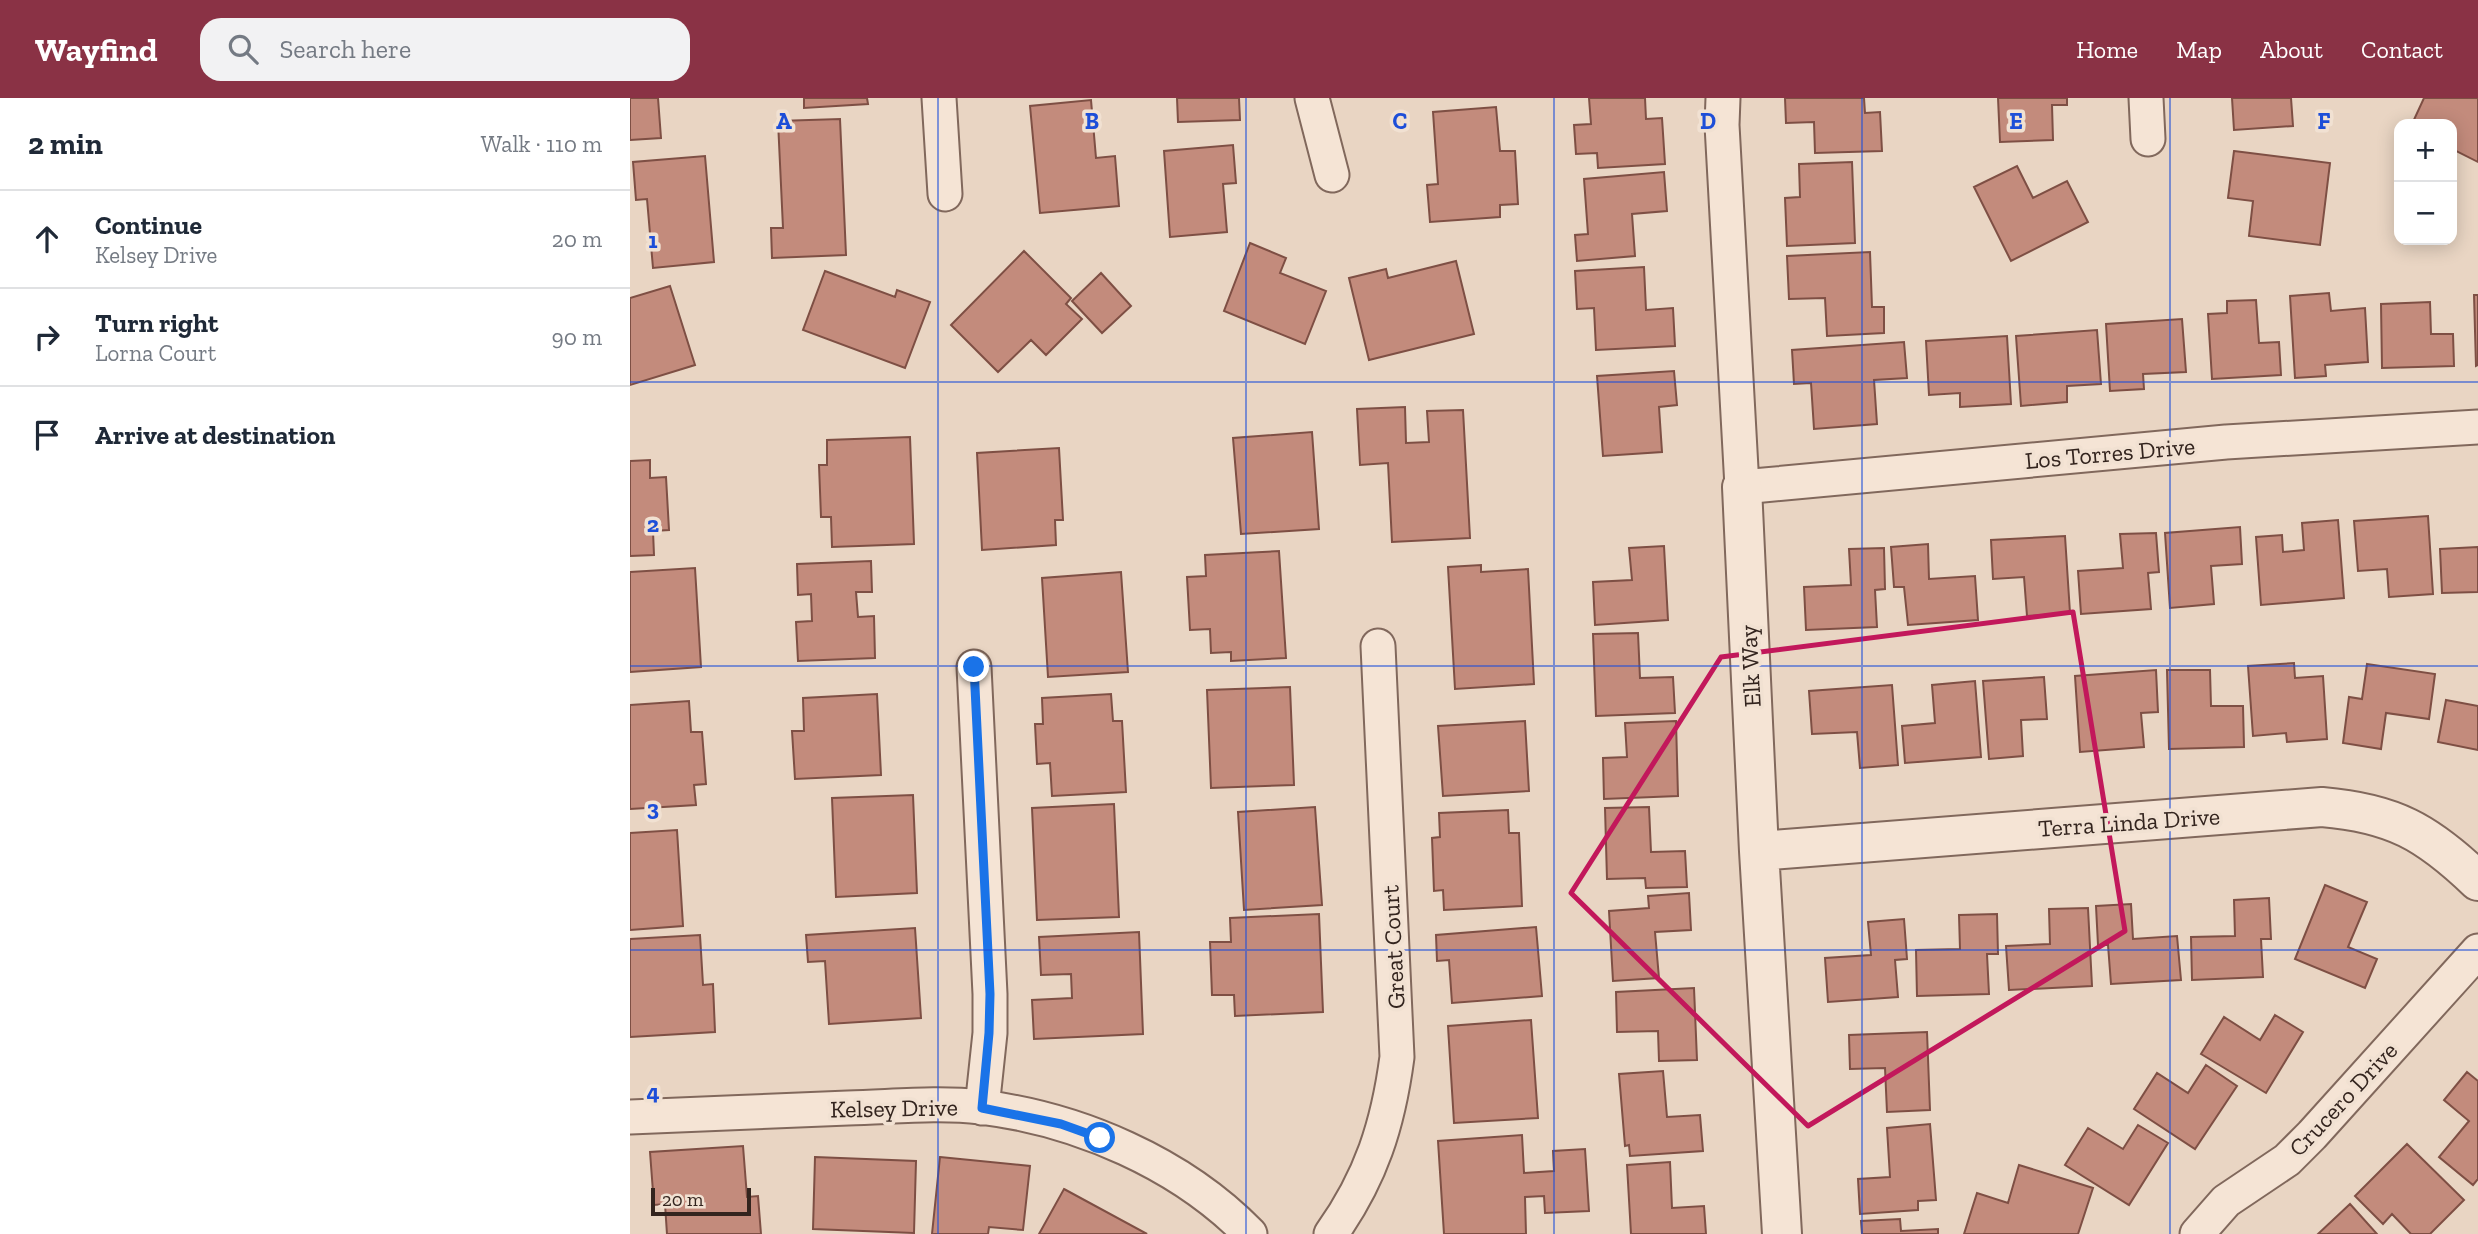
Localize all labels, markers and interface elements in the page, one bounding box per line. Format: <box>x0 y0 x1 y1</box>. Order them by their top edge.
search box <box>200 18 690 81</box>
text: Wayfind <box>35 30 158 69</box>
icon: search <box>224 30 262 68</box>
text: Search here <box>280 33 411 65</box>
text: Home <box>2076 35 2138 64</box>
text: Map <box>2176 35 2222 64</box>
text: About <box>2260 35 2323 64</box>
text: Contact <box>2361 35 2443 64</box>
text: A <box>776 107 792 135</box>
text: B <box>1085 107 1099 135</box>
text: C <box>1393 107 1407 135</box>
text: D <box>1700 107 1716 135</box>
text: E <box>2009 107 2023 135</box>
text: F <box>2317 107 2331 135</box>
map controls <box>2394 119 2457 245</box>
button: + <box>2394 119 2457 182</box>
text: 2 min <box>28 126 103 162</box>
text: Walk · 110 m <box>481 130 602 158</box>
button: − <box>2394 182 2457 245</box>
text: Continue <box>95 209 202 241</box>
icon: ahead <box>28 220 66 258</box>
text: 20 m <box>552 225 602 253</box>
text: 1 <box>648 226 658 254</box>
text: Kelsey Drive <box>95 241 217 269</box>
text: Turn right <box>95 307 218 339</box>
icon: right <box>28 318 66 356</box>
text: 90 m <box>551 323 602 351</box>
text: Lorna Court <box>95 339 216 367</box>
icon: arrive <box>28 416 66 454</box>
text: Arrive at destination <box>95 419 335 451</box>
street label: Los Torres Drive <box>2024 431 2196 475</box>
text: 2 <box>647 510 659 538</box>
street label: Elk Way <box>1733 623 1767 708</box>
route end <box>958 651 989 682</box>
text: 3 <box>647 794 659 822</box>
street label: Terra Linda Drive <box>2037 801 2221 843</box>
street label: Great Court <box>1375 884 1411 1010</box>
street label: Crucero Drive <box>2283 1036 2403 1162</box>
text: 4 <box>646 1078 660 1106</box>
street label: Kelsey Drive <box>830 1092 958 1124</box>
route start <box>1084 1122 1115 1153</box>
scale bar <box>651 1185 751 1217</box>
text: 20 m <box>662 1188 703 1211</box>

